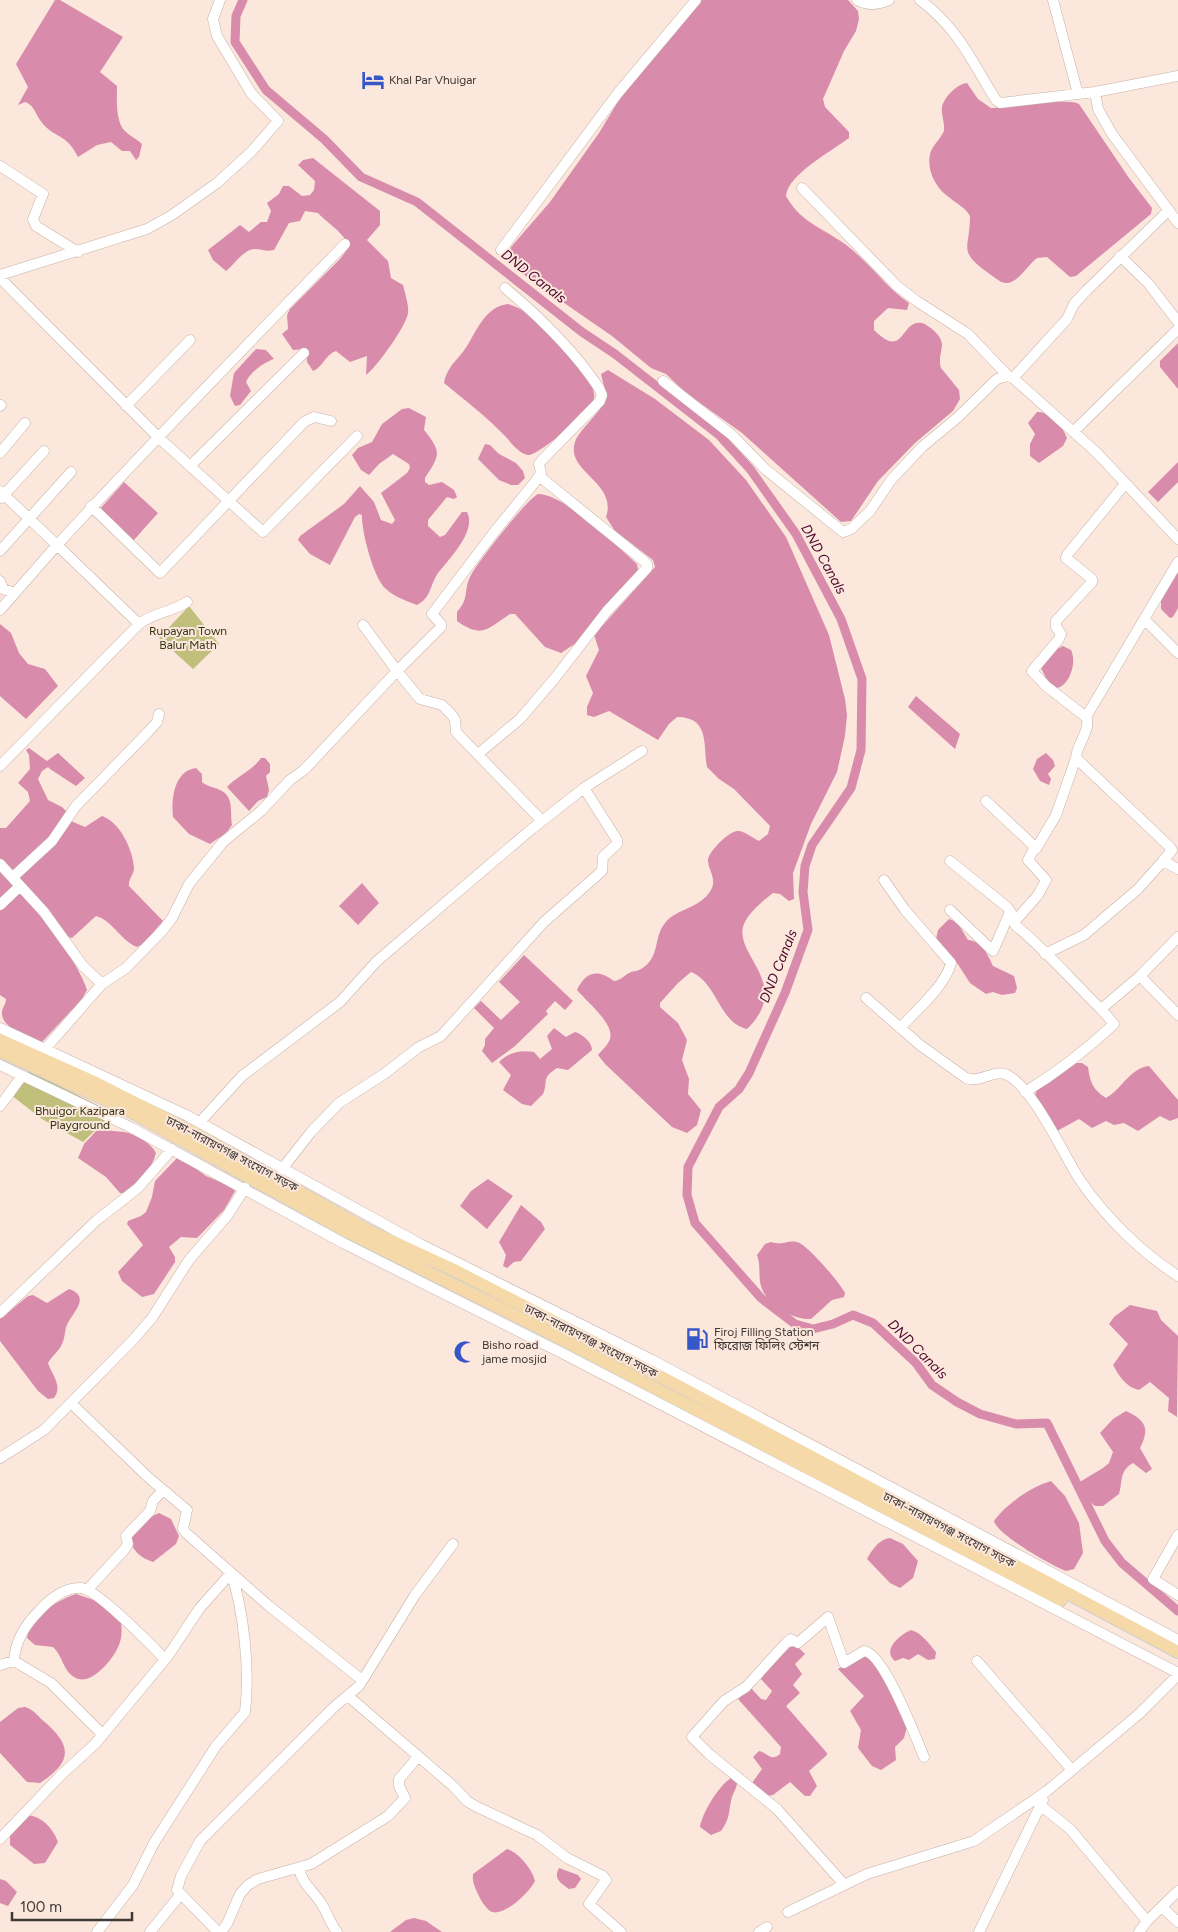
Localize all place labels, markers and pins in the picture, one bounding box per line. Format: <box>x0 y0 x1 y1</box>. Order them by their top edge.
hotel icon: Khal Par Vhuigar <box>360 67 386 93</box>
place label: Khal Par Vhuigar <box>389 73 476 87</box>
place label: Firoj Filling Station ফিরোজ ফিলিং স্টেশন <box>713 1325 820 1353</box>
fuel station icon: Firoj Filling Station ফিরোজ ফিলিং স্টেশন <box>684 1326 710 1352</box>
place label: Bisho road jame mosjid <box>481 1338 547 1366</box>
mosque icon: Bisho road jame mosjid <box>452 1339 478 1365</box>

